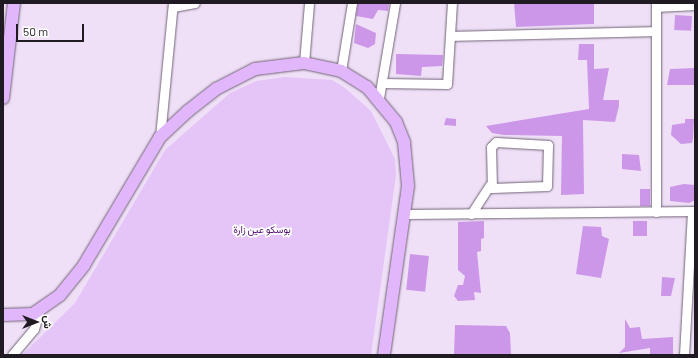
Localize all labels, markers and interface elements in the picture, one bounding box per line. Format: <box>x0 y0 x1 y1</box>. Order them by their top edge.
scale bar <box>18 16 86 42</box>
text: 50 m <box>23 24 48 38</box>
park label: بوسكو عين زارة <box>233 224 291 236</box>
north arrow <box>16 302 56 342</box>
text: ش <box>42 315 55 329</box>

